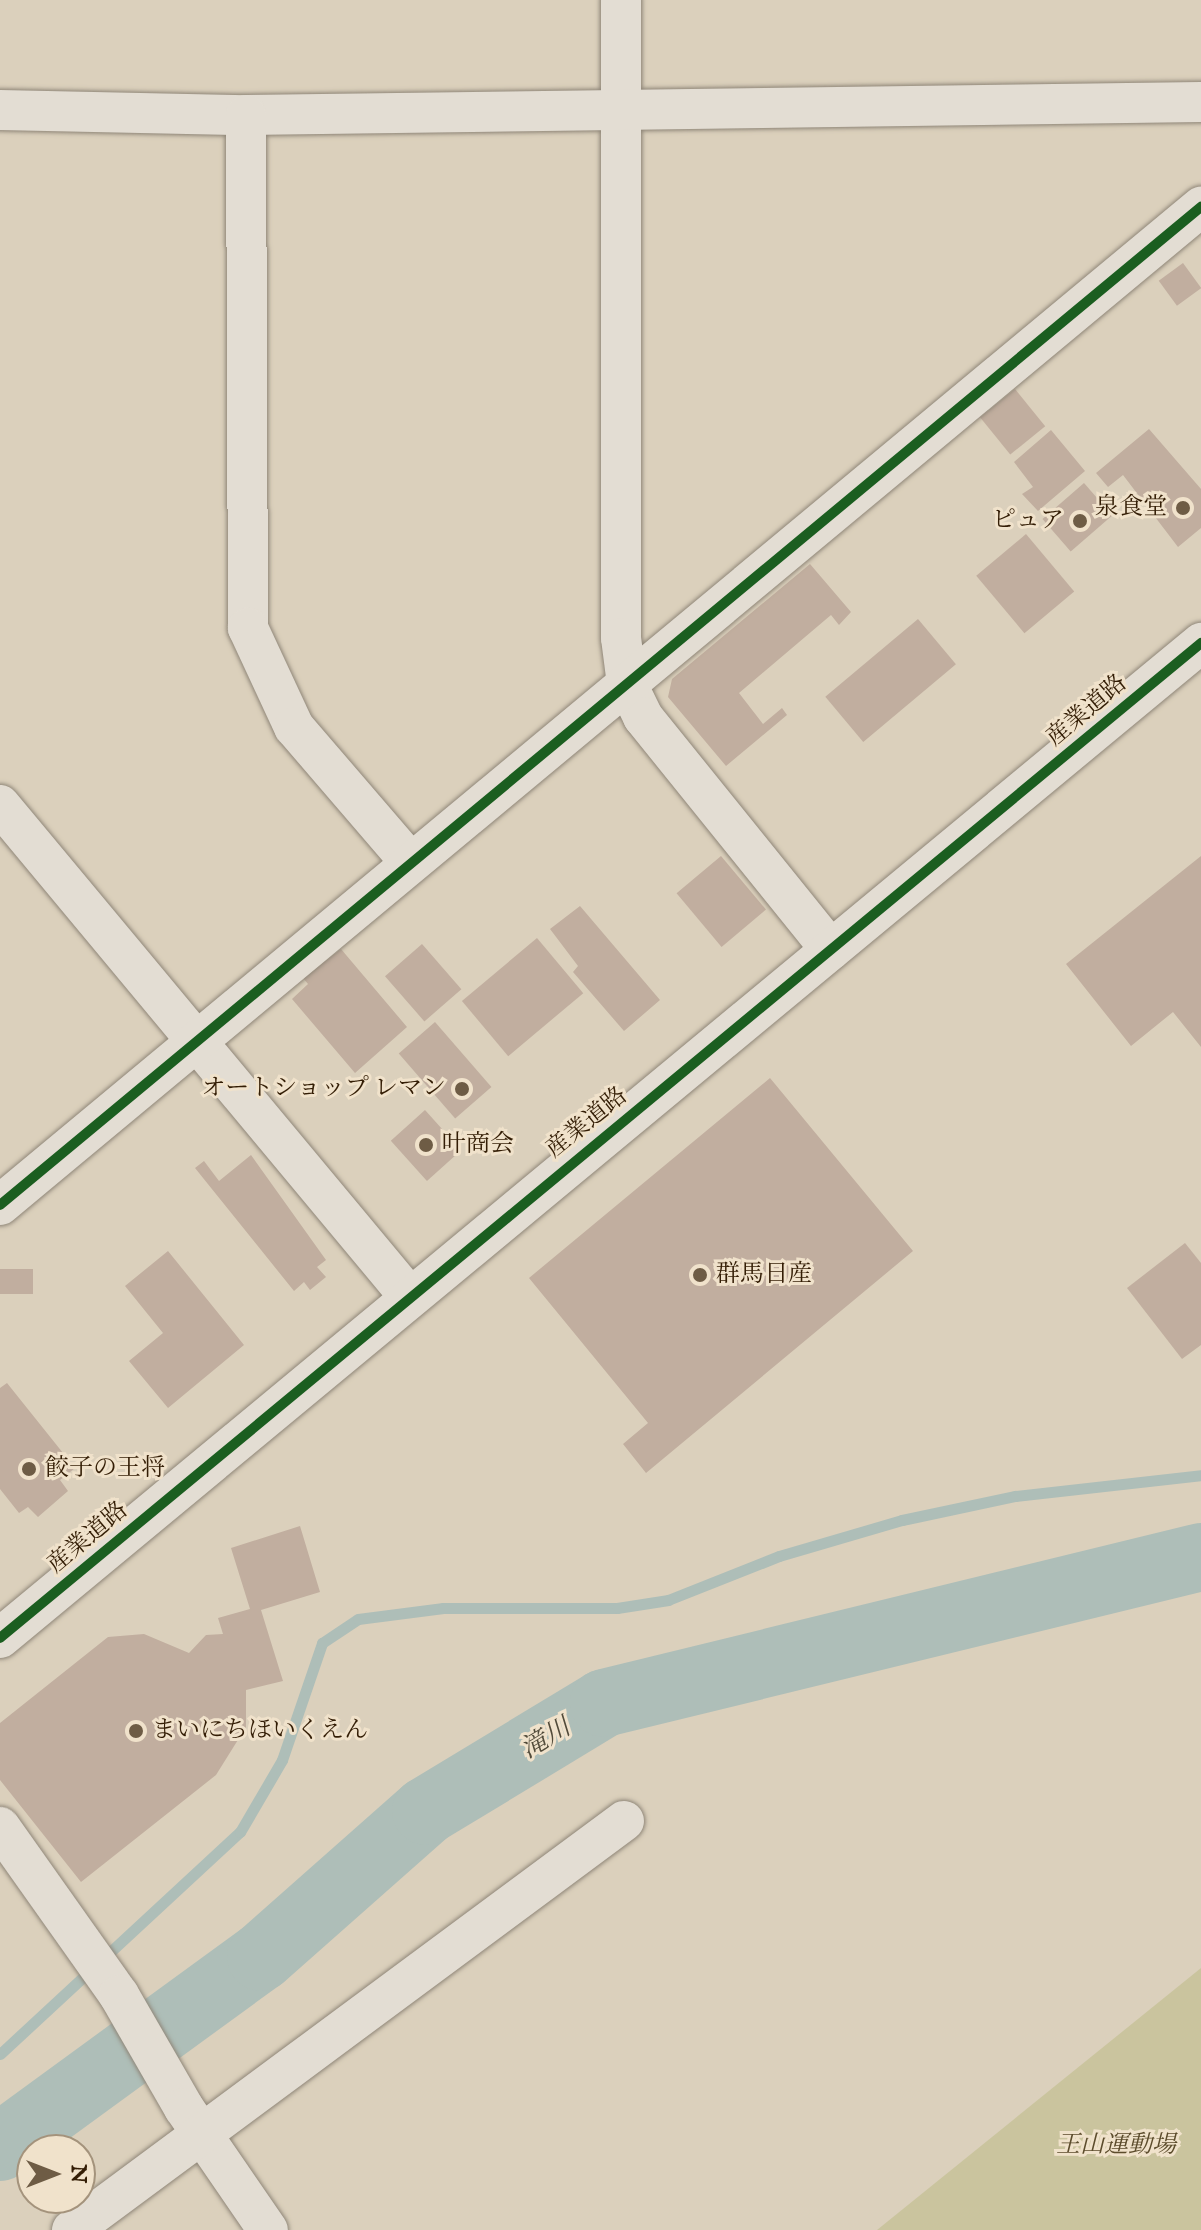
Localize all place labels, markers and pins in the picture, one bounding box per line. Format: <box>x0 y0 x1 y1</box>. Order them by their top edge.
place label: 泉食堂 <box>1095 494 1167 522</box>
marker: 泉食堂 <box>1174 499 1192 517</box>
place label: ピュア <box>992 507 1064 535</box>
marker: ピュア <box>1071 512 1089 530</box>
place label: オートショップ レマン <box>201 1075 446 1103</box>
marker: オートショップ レマン <box>453 1080 471 1098</box>
place label: 叶商会 <box>442 1131 514 1159</box>
marker: 叶商会 <box>417 1136 435 1154</box>
place label: 群馬日産 <box>716 1261 812 1289</box>
marker: 群馬日産 <box>691 1266 709 1284</box>
place label: 餃子の王将 <box>45 1455 165 1483</box>
marker: 餃子の王将 <box>20 1460 38 1478</box>
place label: まいにちほいくえん <box>152 1717 368 1745</box>
marker: まいにちほいくえん <box>127 1722 145 1740</box>

